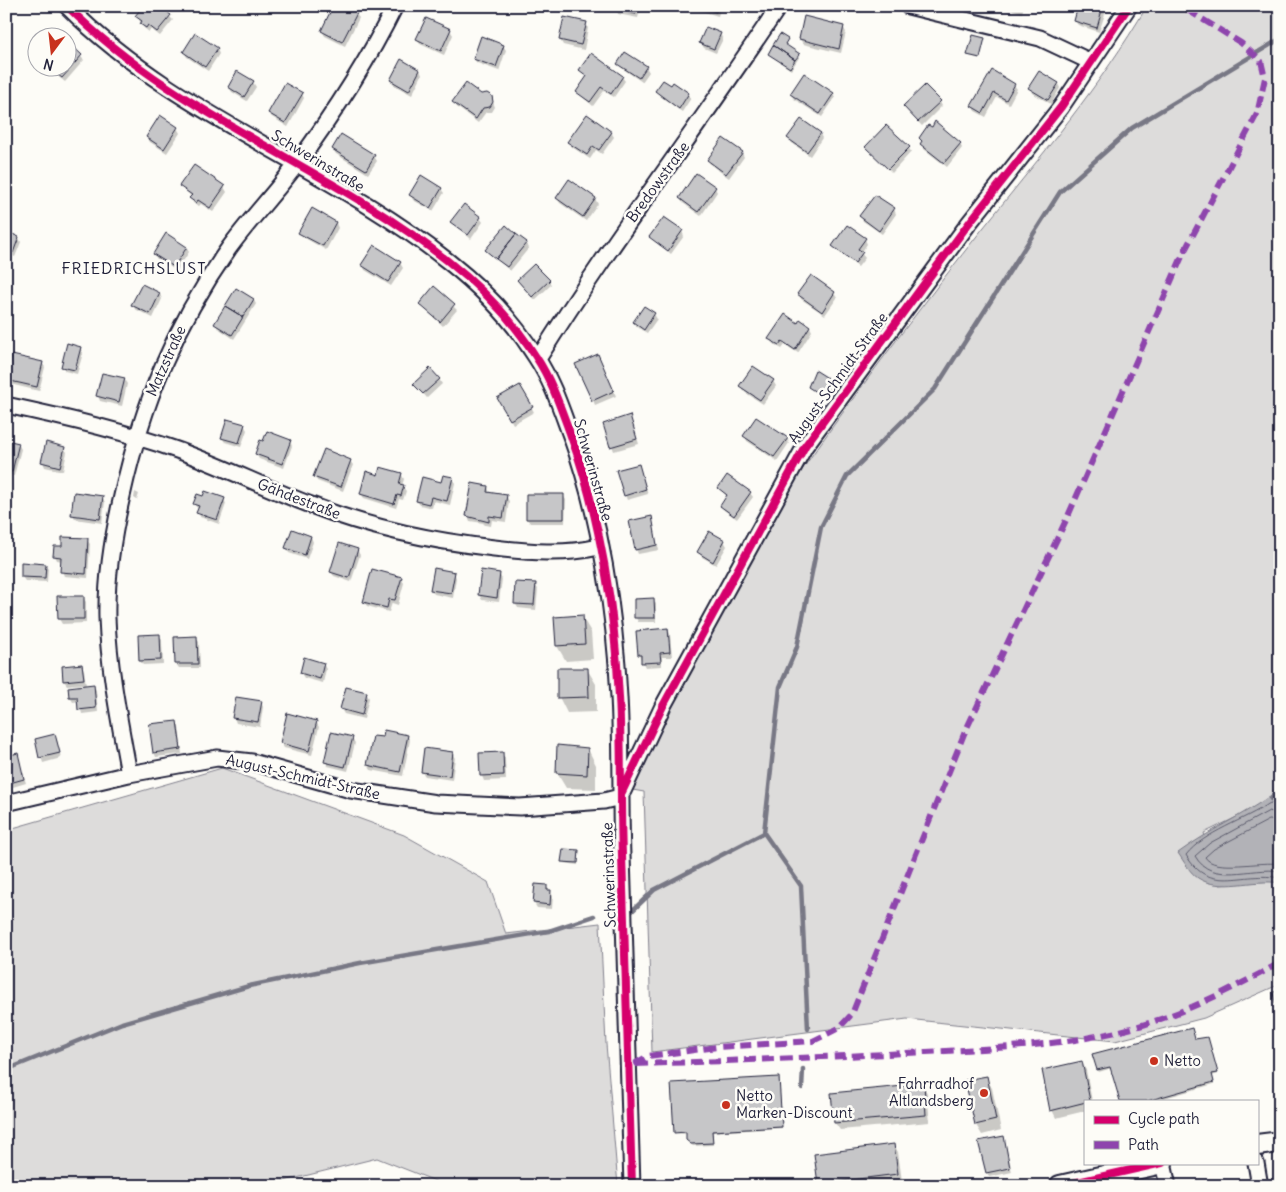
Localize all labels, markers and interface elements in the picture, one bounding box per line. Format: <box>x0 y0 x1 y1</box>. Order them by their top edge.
north arrow <box>28 28 78 78</box>
text: N <box>42 55 56 75</box>
street label: Schwerinstraße <box>268 125 368 196</box>
street label: Bredowstraße <box>622 138 693 226</box>
district label: FRIEDRICHSLUST <box>61 258 207 278</box>
street label: August-Schmidt-Straße <box>784 308 892 447</box>
street label: Matzstraße <box>142 322 190 399</box>
street label: Schwerinstraße <box>570 417 617 523</box>
street label: Gähdestraße <box>255 474 343 523</box>
street label: August-Schmidt-Straße <box>224 750 382 804</box>
street label: Schwerinstraße <box>597 822 620 928</box>
place label: Netto <box>1164 1051 1201 1070</box>
marker: Netto <box>1148 1055 1160 1067</box>
place label: Fahrradhof Altlandsberg <box>889 1074 975 1110</box>
place label: Netto Marken-Discount <box>736 1086 852 1122</box>
marker: Fahrradhof Altlandsberg <box>978 1087 990 1099</box>
marker: Netto Marken-Discount <box>720 1099 732 1111</box>
legend <box>1084 1100 1258 1164</box>
text: Cycle path <box>1128 1109 1200 1128</box>
text: Path <box>1128 1135 1159 1154</box>

